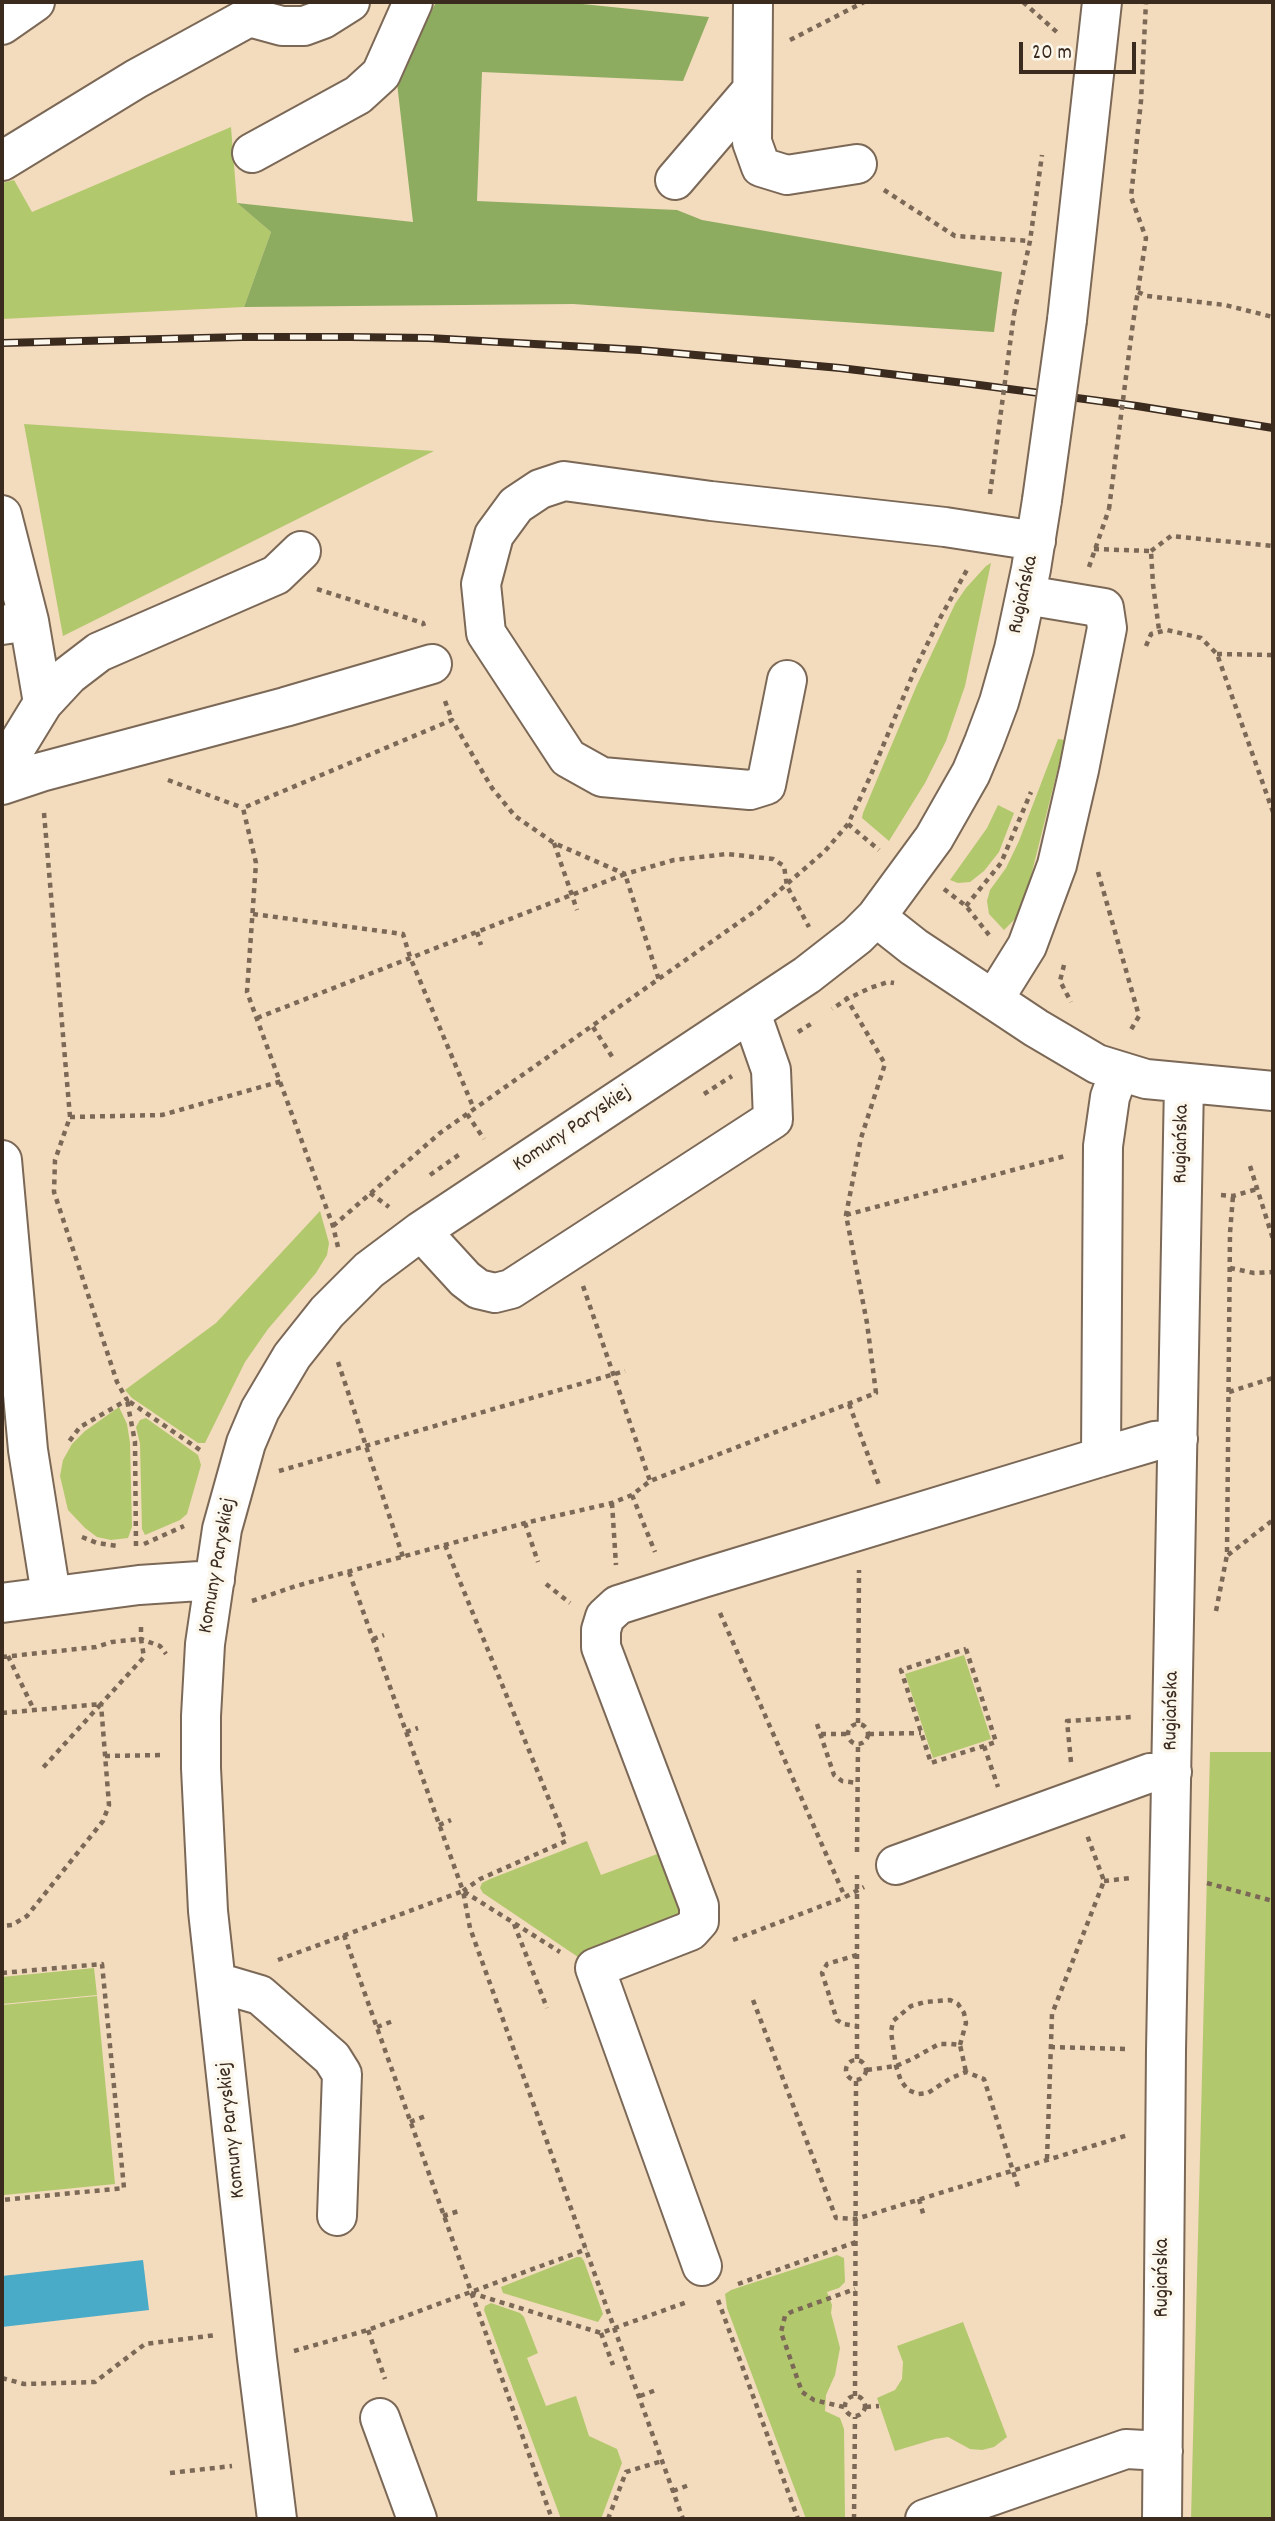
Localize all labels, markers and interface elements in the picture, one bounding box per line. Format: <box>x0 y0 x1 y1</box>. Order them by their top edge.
scale bar <box>1023 28 1140 72</box>
text: 20 m <box>1032 39 1072 69</box>
street label: Rugiańska <box>1004 554 1046 636</box>
street label: Komuny Paryskiej <box>509 1081 637 1179</box>
street label: Rugiańska <box>1170 1104 1196 1184</box>
street label: Komuny Paryskiej <box>195 1496 243 1636</box>
street label: Rugiańska <box>1160 1671 1186 1751</box>
street label: Komuny Paryskiej <box>213 2060 253 2200</box>
street label: Rugiańska <box>1151 2238 1177 2318</box>

